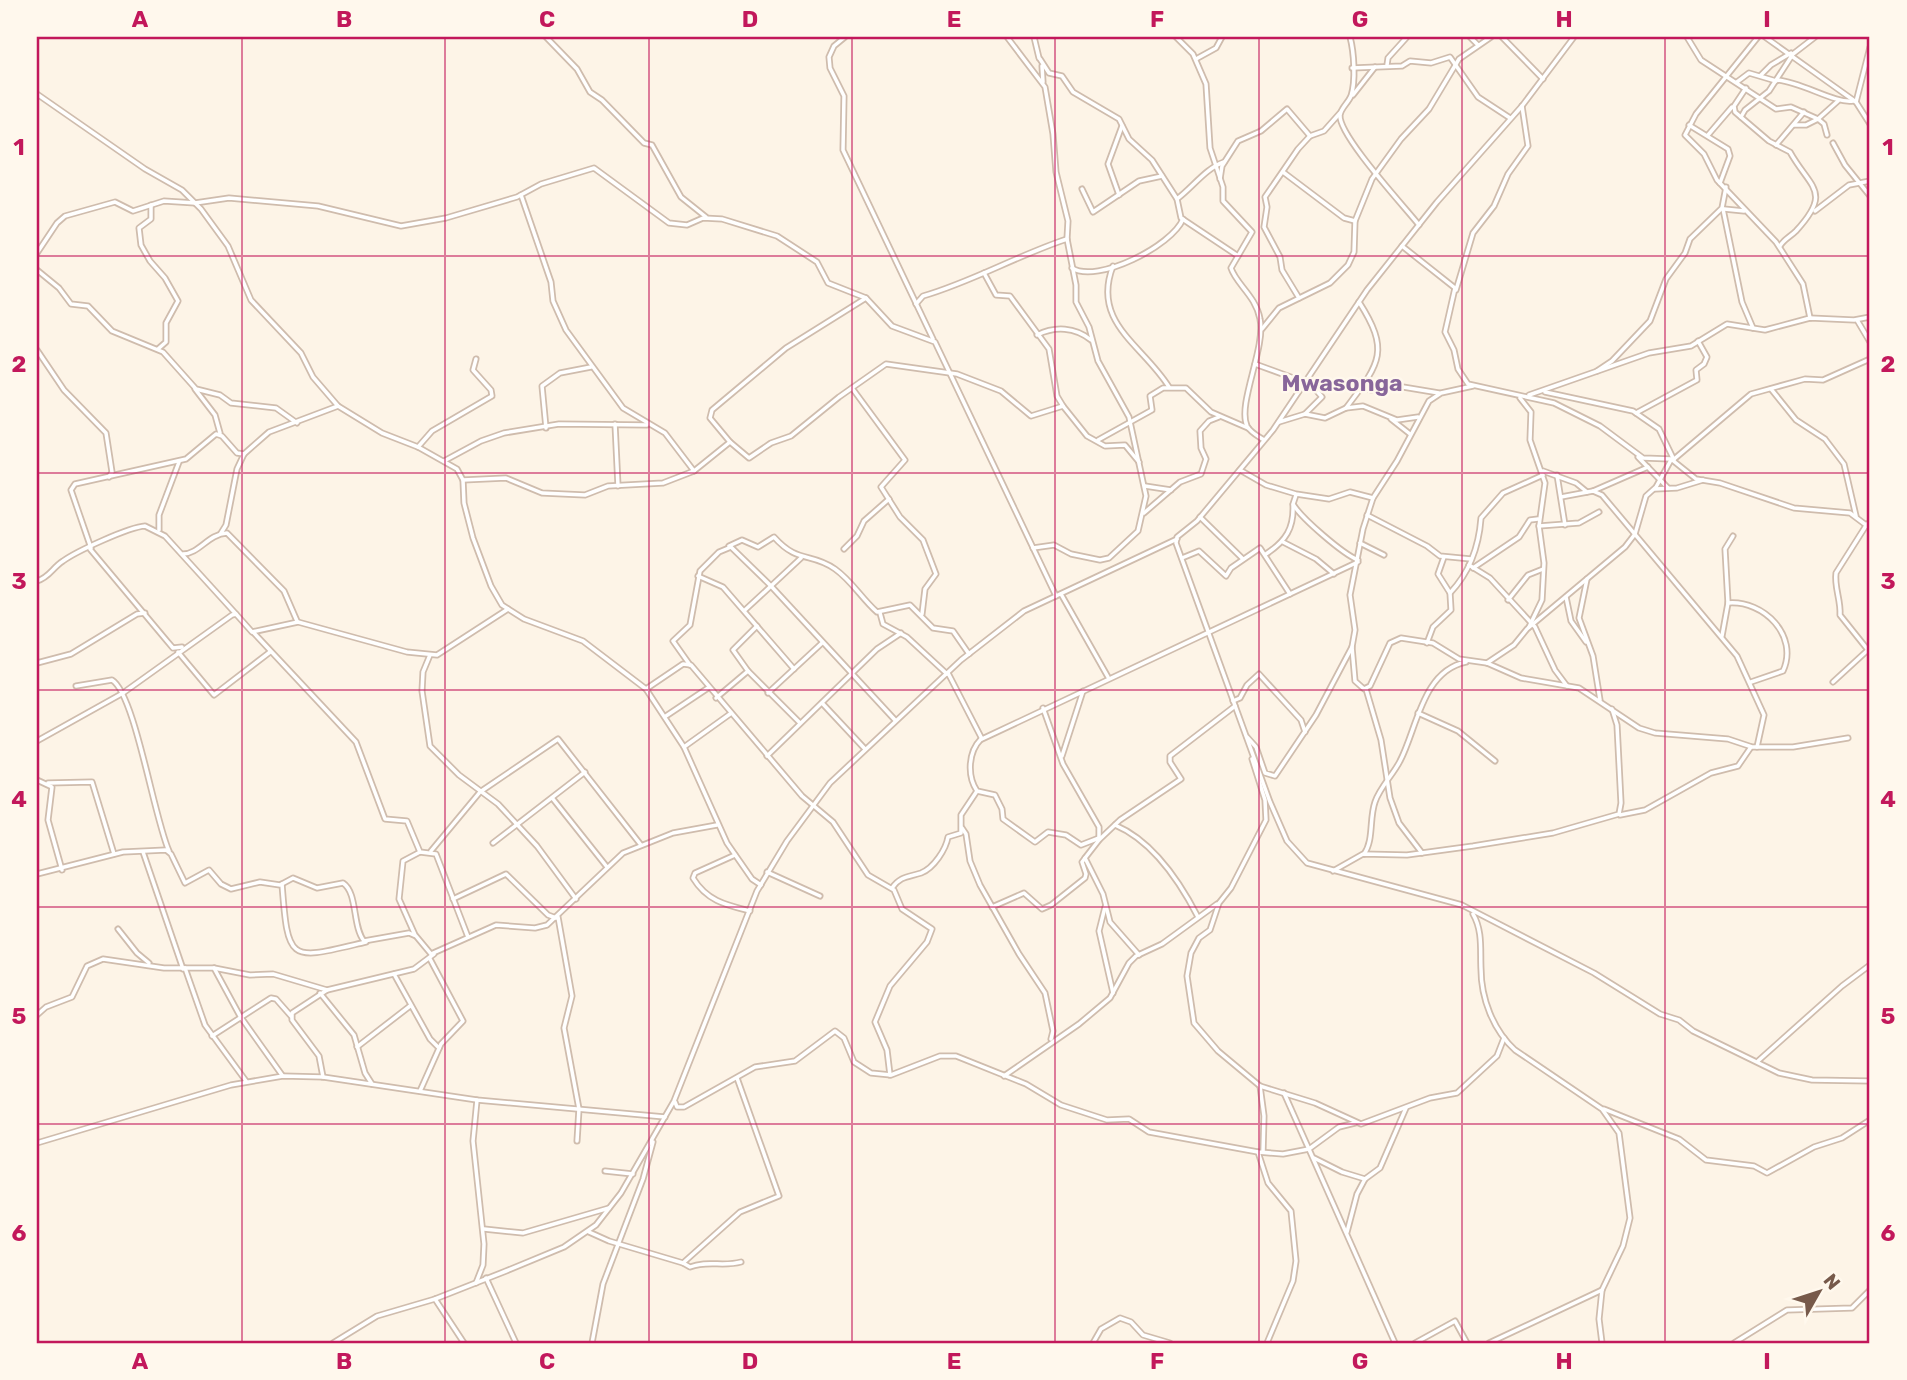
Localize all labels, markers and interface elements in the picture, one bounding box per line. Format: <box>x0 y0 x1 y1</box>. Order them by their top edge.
text: A <box>132 5 149 33</box>
text: B <box>336 5 352 33</box>
text: C <box>539 5 555 33</box>
text: D <box>742 5 758 33</box>
text: E <box>947 5 961 33</box>
text: F <box>1150 5 1164 33</box>
text: G <box>1352 5 1368 33</box>
text: H <box>1555 5 1573 33</box>
text: I <box>1763 5 1771 33</box>
text: 1 <box>13 133 25 161</box>
text: 1 <box>1882 133 1894 161</box>
text: 2 <box>12 350 26 378</box>
text: 2 <box>1881 350 1895 378</box>
district label: Mwasonga <box>1281 369 1403 397</box>
text: 3 <box>11 567 27 595</box>
text: 3 <box>1880 567 1896 595</box>
text: 4 <box>11 785 27 813</box>
text: 4 <box>1880 785 1896 813</box>
text: 5 <box>12 1002 27 1030</box>
text: 5 <box>1881 1002 1896 1030</box>
text: 6 <box>12 1219 27 1247</box>
text: 6 <box>1881 1219 1896 1247</box>
north arrow <box>1784 1258 1854 1328</box>
text: N <box>1819 1269 1845 1294</box>
text: A <box>132 1347 149 1375</box>
text: B <box>336 1347 352 1375</box>
text: C <box>539 1347 555 1375</box>
text: D <box>742 1347 758 1375</box>
text: E <box>947 1347 961 1375</box>
text: F <box>1150 1347 1164 1375</box>
text: G <box>1352 1347 1368 1375</box>
text: H <box>1555 1347 1573 1375</box>
text: I <box>1763 1347 1771 1375</box>

